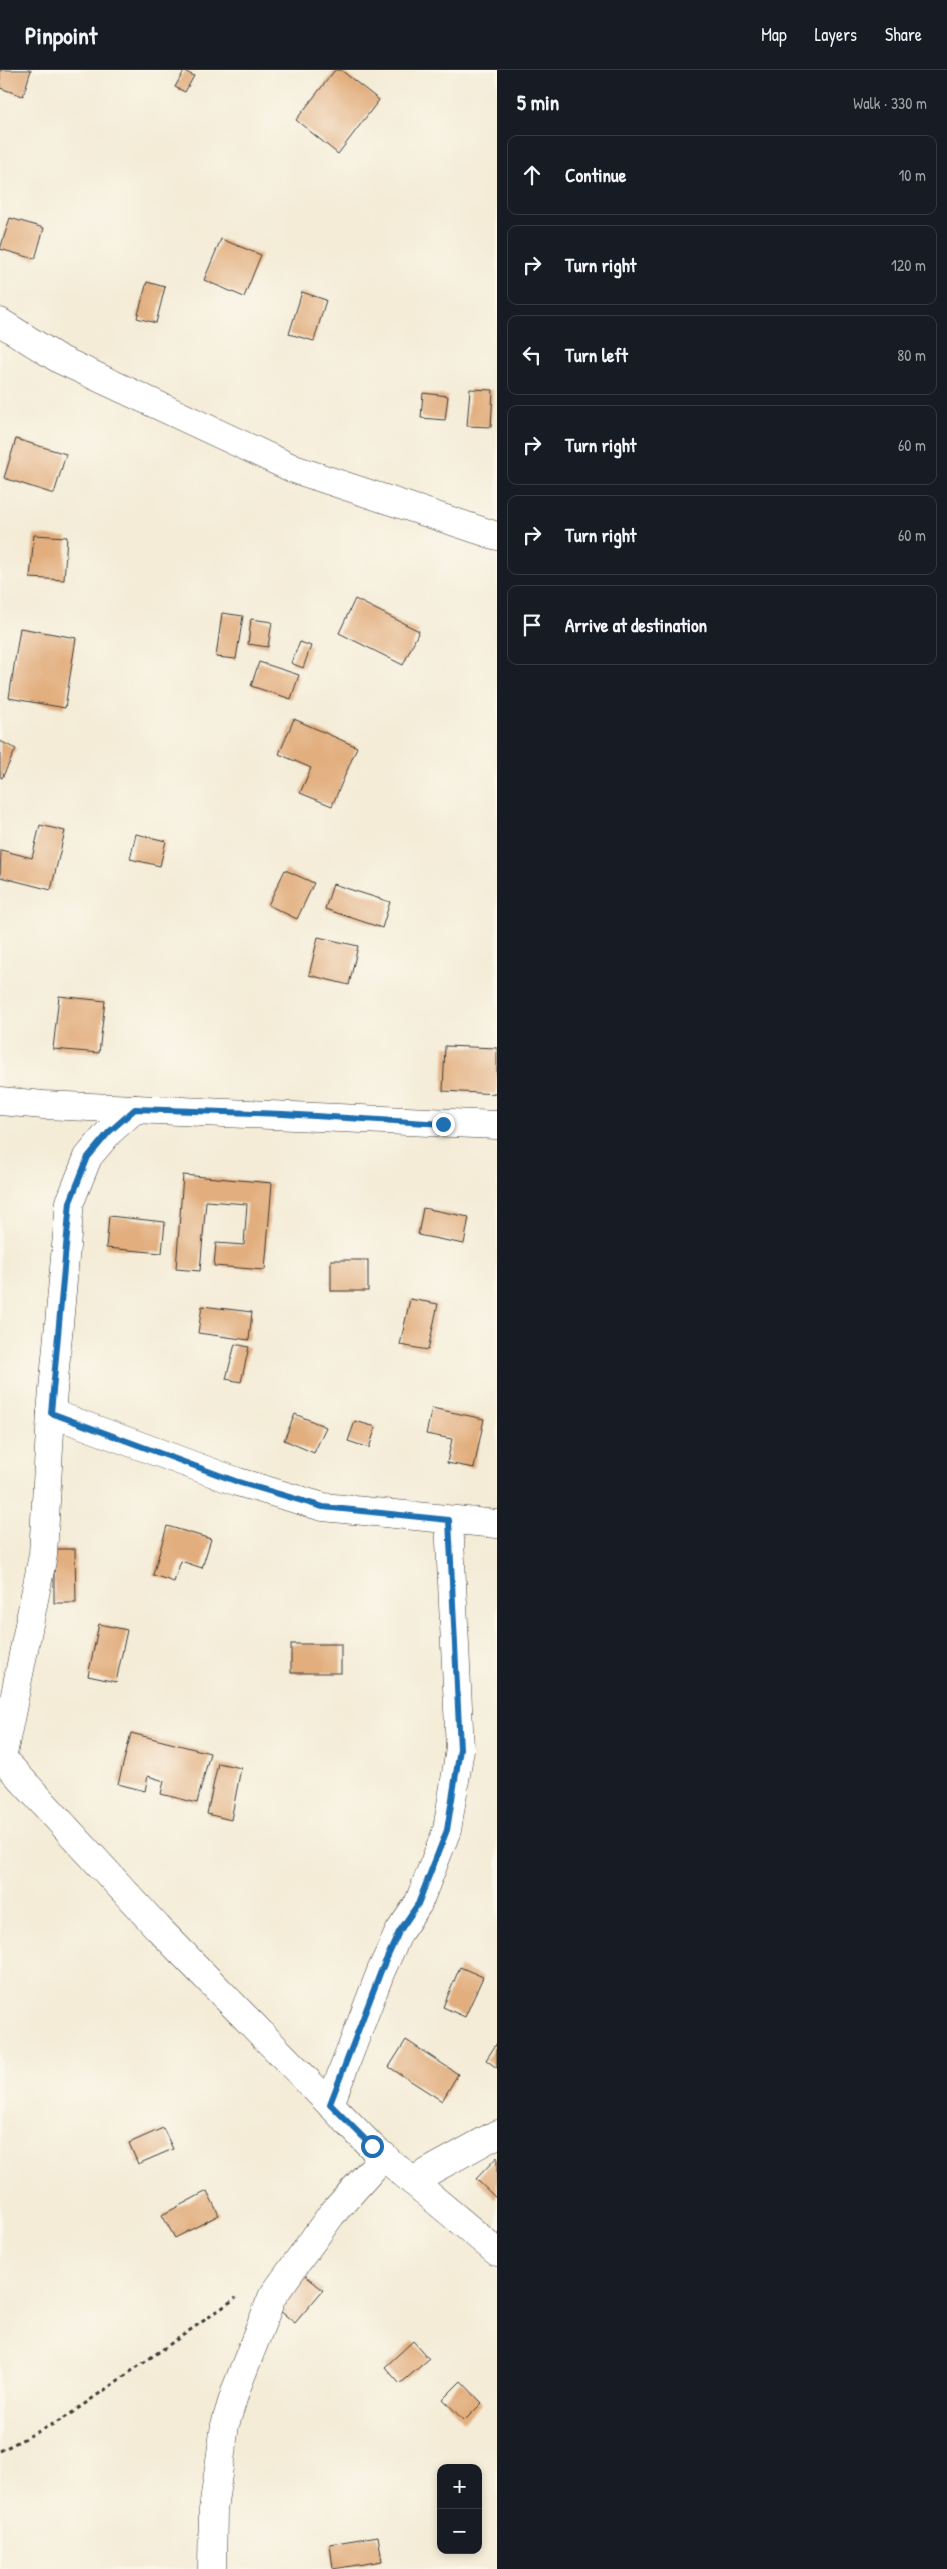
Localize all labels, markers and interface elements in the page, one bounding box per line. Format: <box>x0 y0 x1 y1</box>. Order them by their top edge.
text: Pinpoint <box>25 19 97 51</box>
text: Map <box>761 22 787 47</box>
text: Layers <box>815 22 857 47</box>
text: Share <box>885 22 922 47</box>
text: 5 min <box>517 88 559 117</box>
text: Walk · 330 m <box>853 92 927 114</box>
icon: ahead <box>518 161 546 189</box>
text: Continue <box>565 162 626 188</box>
text: 10 m <box>898 164 926 186</box>
icon: right <box>518 251 546 279</box>
text: Turn right <box>565 252 636 278</box>
text: 120 m <box>891 254 926 276</box>
icon: left <box>518 341 546 369</box>
text: Turn left <box>565 342 628 368</box>
text: 80 m <box>897 344 926 366</box>
icon: right <box>518 431 546 459</box>
text: Turn right <box>565 432 636 458</box>
text: 60 m <box>898 434 926 456</box>
icon: right <box>518 521 546 549</box>
text: Turn right <box>565 522 636 548</box>
text: 60 m <box>898 524 926 546</box>
icon: arrive <box>518 611 546 639</box>
text: Arrive at destination <box>565 612 707 638</box>
route end <box>432 1113 455 1136</box>
route start <box>361 2135 384 2158</box>
map controls <box>437 2464 482 2554</box>
button: + <box>437 2464 482 2509</box>
button: − <box>437 2509 482 2554</box>

